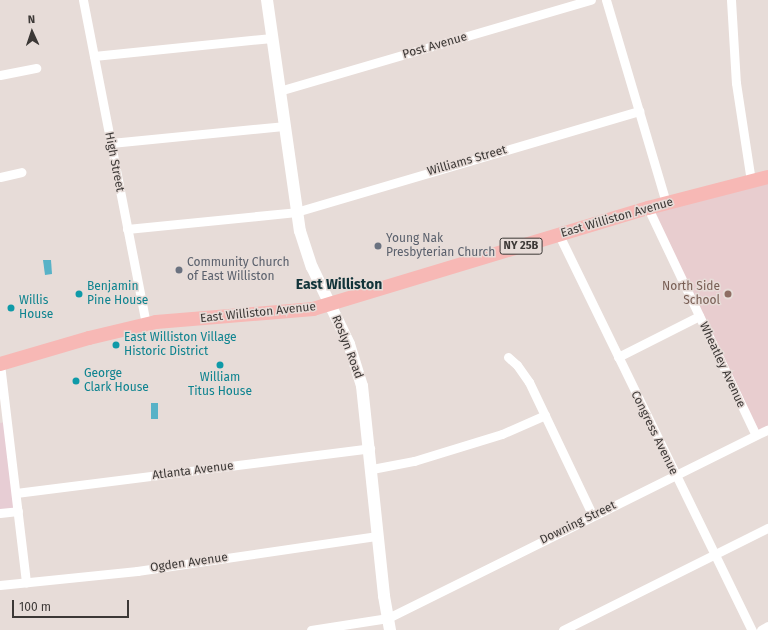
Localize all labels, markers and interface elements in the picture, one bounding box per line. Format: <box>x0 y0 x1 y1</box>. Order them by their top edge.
north arrow <box>12 12 52 52</box>
text: N <box>27 13 35 26</box>
street label: Post Avenue <box>401 30 469 62</box>
street label: High Street <box>101 131 127 193</box>
street label: Williams Street <box>426 143 508 179</box>
street label: East Williston Avenue <box>559 195 675 241</box>
place label: Young Nak Presbyterian Church <box>386 232 495 260</box>
road number: NY 25B <box>499 237 543 255</box>
marker: Young Nak Presbyterian Church <box>373 241 383 251</box>
place label: Community Church of East Williston <box>187 256 289 284</box>
marker: Community Church of East Williston <box>174 265 184 275</box>
district label: East Williston <box>296 277 382 293</box>
place label: Benjamin Pine House <box>87 280 148 308</box>
place label: North Side School <box>662 280 720 308</box>
marker: Benjamin Pine House <box>74 289 84 299</box>
marker: North Side School <box>723 289 733 299</box>
place label: Willis House <box>19 294 53 322</box>
street label: East Williston Avenue <box>199 300 317 326</box>
marker: Willis House <box>6 303 16 313</box>
street label: Roslyn Road <box>328 313 366 381</box>
street label: Wheatley Avenue <box>696 320 748 410</box>
place label: East Williston Village Historic District <box>124 331 237 359</box>
marker: East Williston Village Historic District <box>111 340 121 350</box>
marker: William Titus House <box>215 360 225 370</box>
place label: George Clark House <box>84 367 149 395</box>
place label: William Titus House <box>188 371 252 399</box>
marker: George Clark House <box>71 376 81 386</box>
street label: Congress Avenue <box>627 389 681 477</box>
street label: Atlanta Avenue <box>151 459 235 483</box>
street label: Downing Street <box>538 498 618 548</box>
street label: Ogden Avenue <box>149 550 229 576</box>
scale bar <box>14 592 131 618</box>
text: 100 m <box>19 600 51 614</box>

